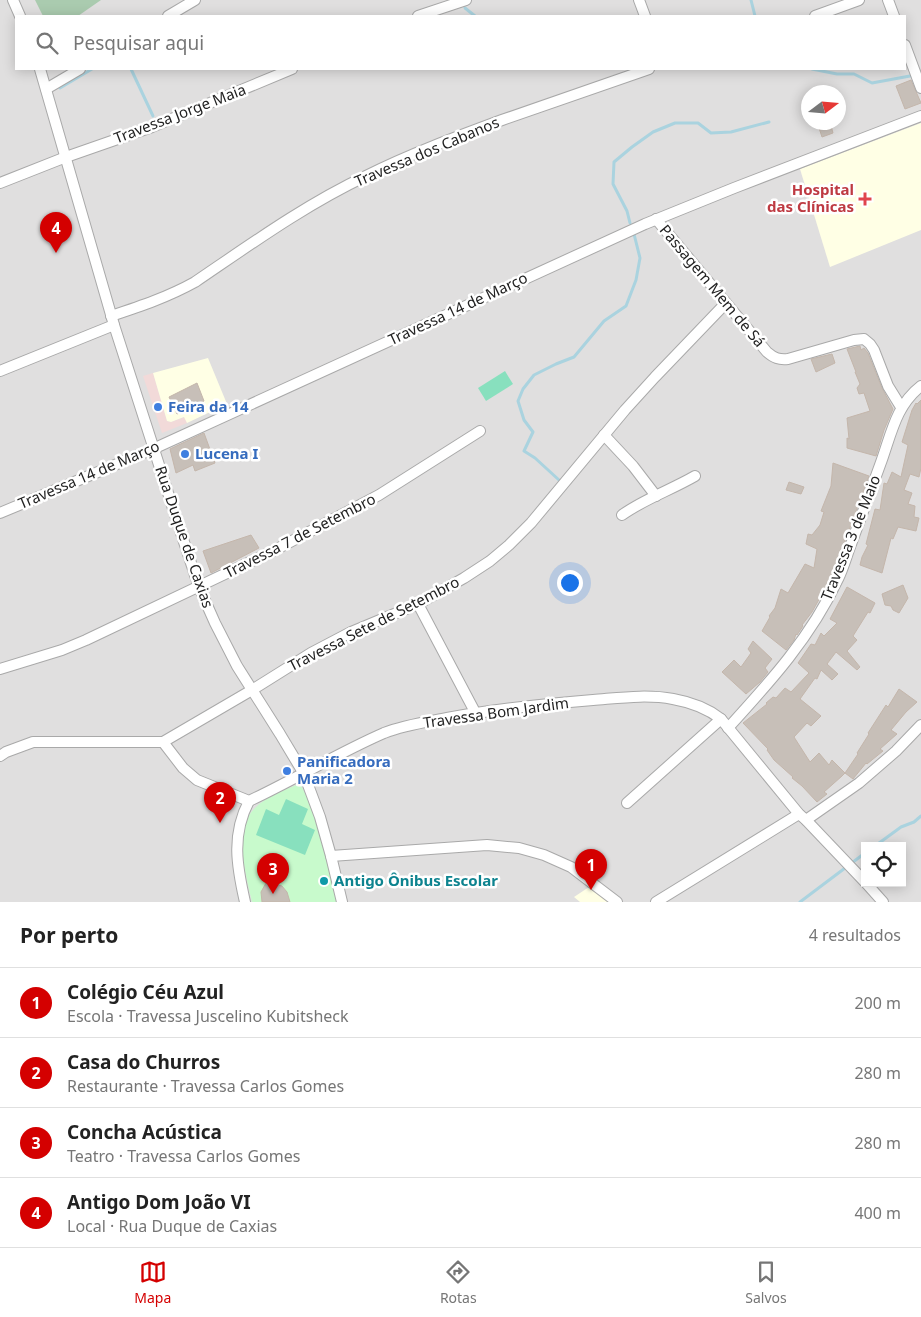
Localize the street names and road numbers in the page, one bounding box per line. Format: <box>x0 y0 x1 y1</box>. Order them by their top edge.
street label: Travessa Jorge Maia <box>111 79 248 147</box>
street label: Travessa dos Cabanos <box>351 112 502 191</box>
street label: Passagem Mem de Sá <box>656 220 770 351</box>
street label: Travessa 14 de Março <box>385 267 530 349</box>
street label: Travessa 14 de Março <box>15 435 162 513</box>
street label: Rua Duque de Caxias <box>151 463 219 610</box>
street label: Travessa 3 de Maio <box>816 472 884 603</box>
street label: Travessa 7 de Setembro <box>220 488 379 582</box>
street label: Travessa Sete de Setembro <box>285 571 463 675</box>
street label: Travessa Bom Jardim <box>422 692 570 732</box>

